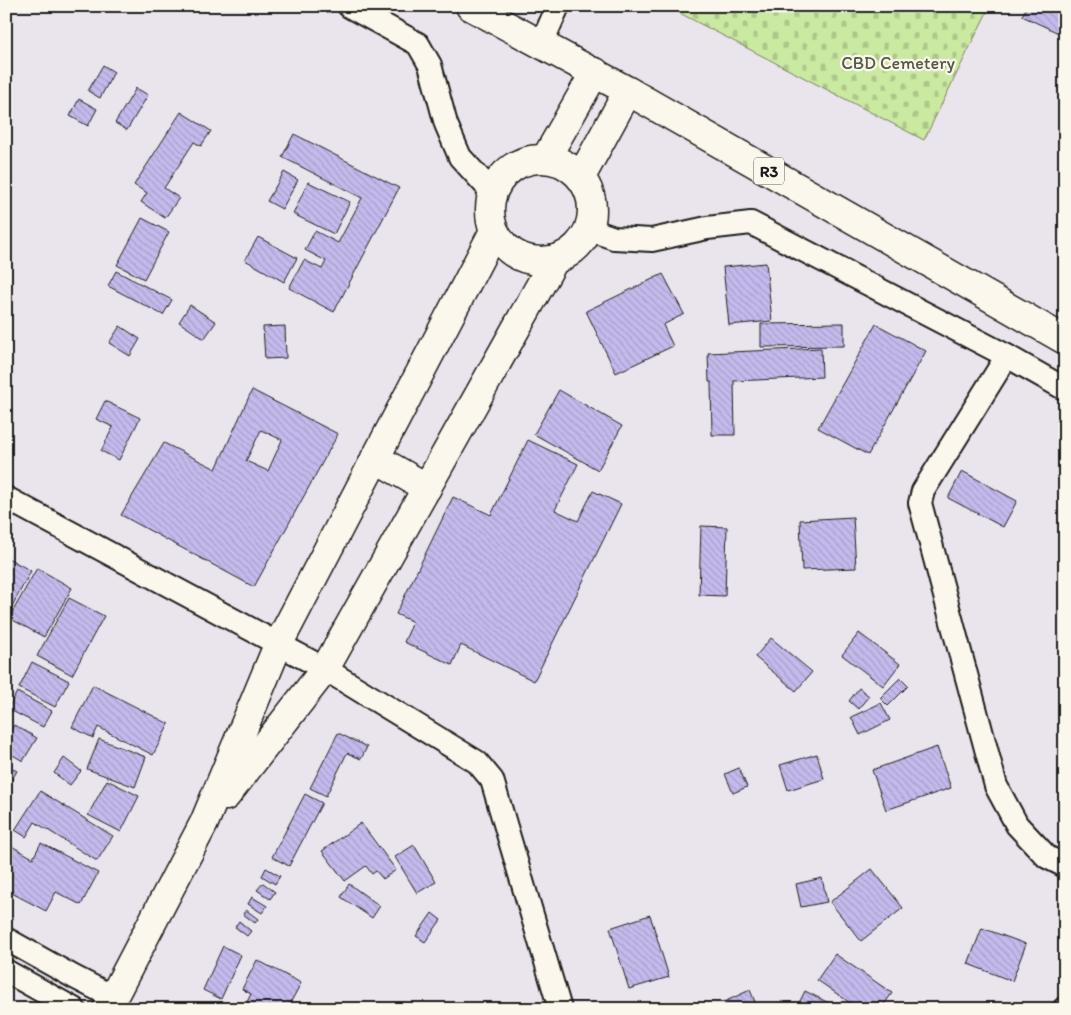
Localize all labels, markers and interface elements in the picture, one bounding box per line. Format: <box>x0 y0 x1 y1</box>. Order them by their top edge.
park label: CBD Cemetery <box>841 52 955 74</box>
road number: R3 <box>754 158 784 185</box>

